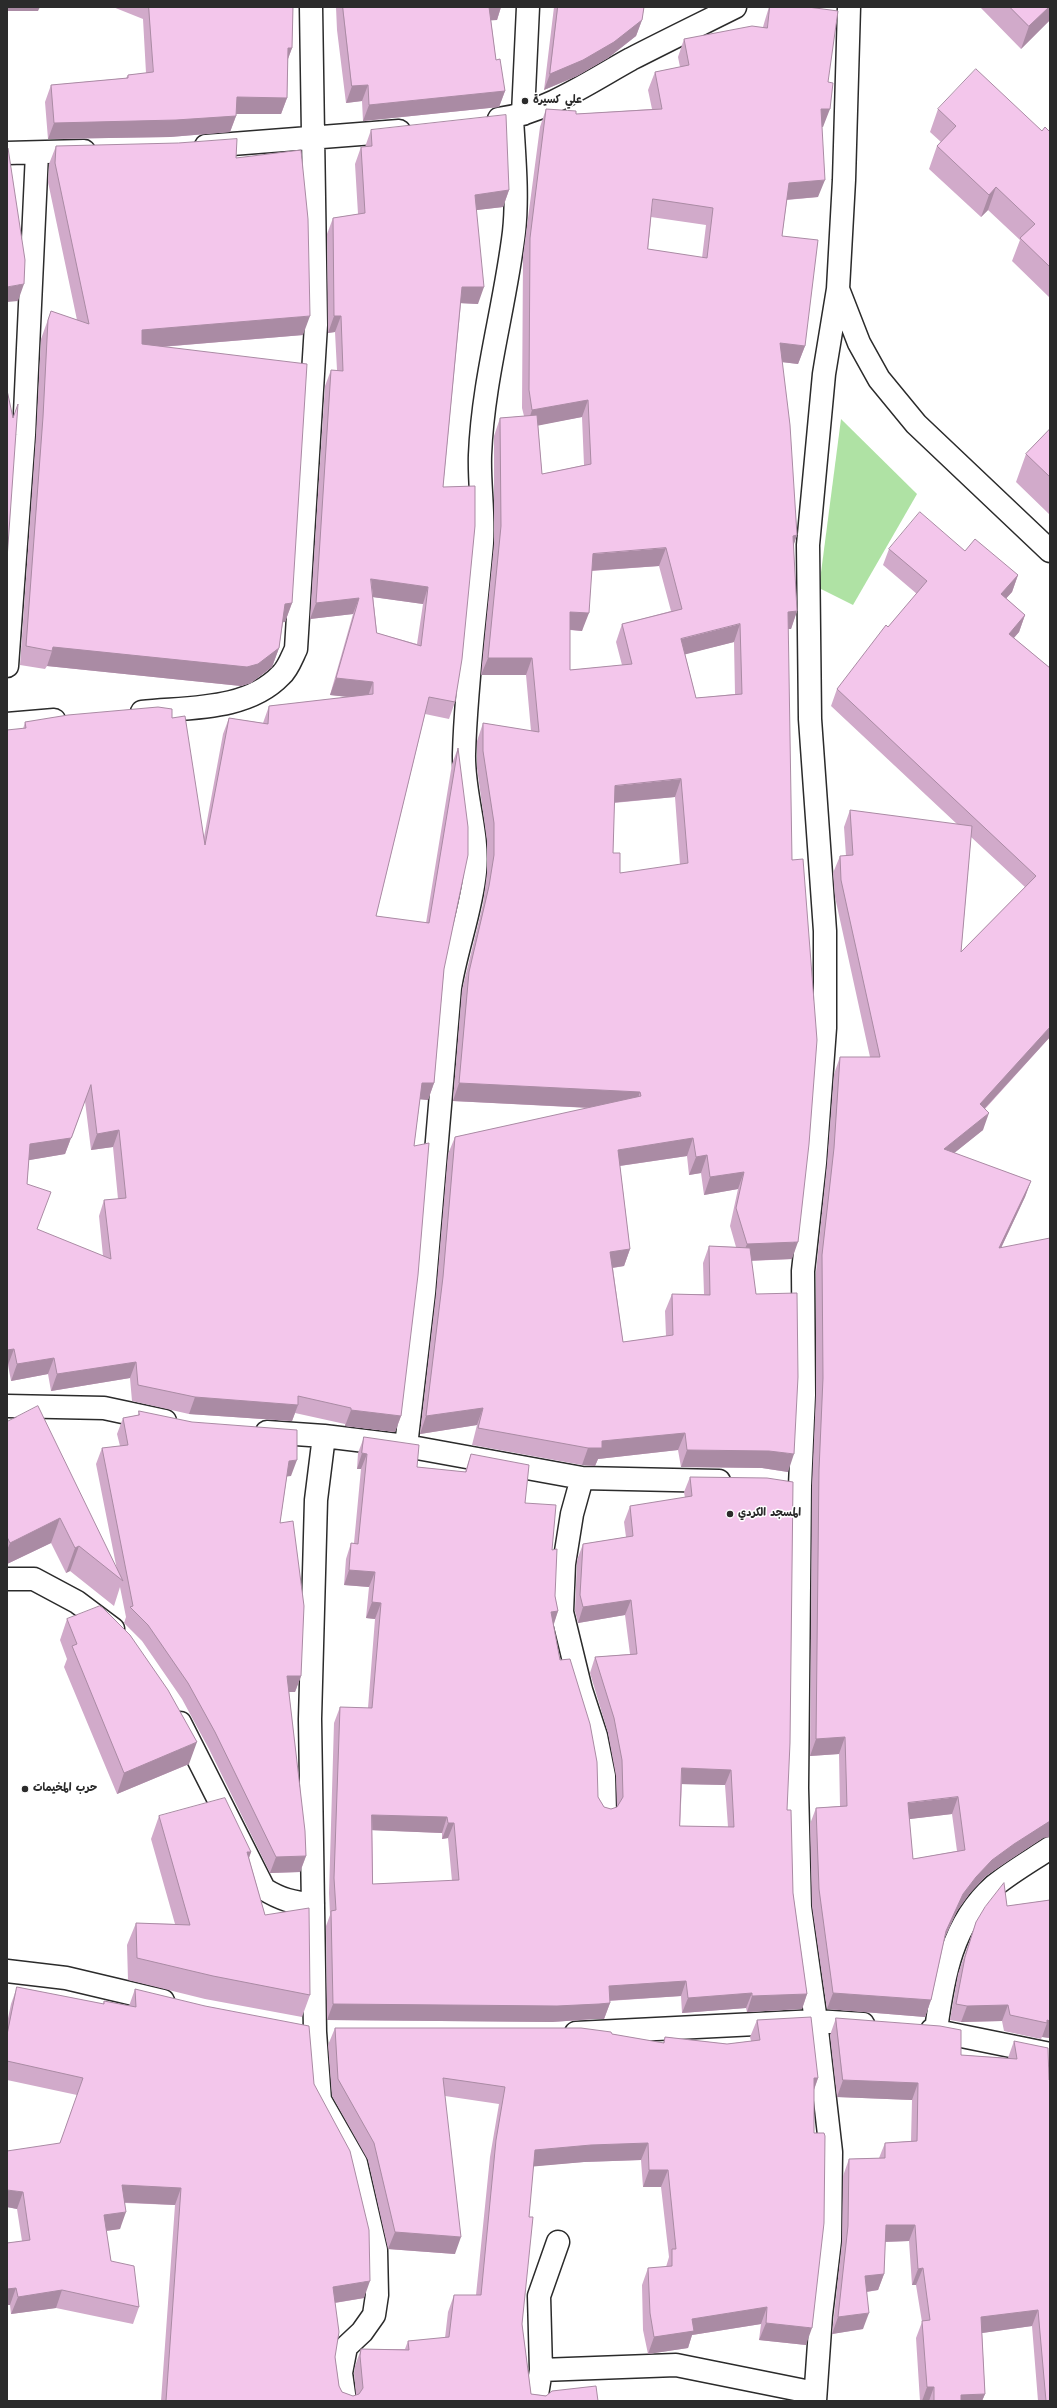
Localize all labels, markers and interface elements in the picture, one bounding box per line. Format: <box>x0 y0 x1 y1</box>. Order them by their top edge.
place label: علي كسيرة <box>533 94 582 108</box>
marker: علي كسيرة <box>520 96 530 106</box>
place label: المسجد الكردي <box>738 1507 801 1521</box>
marker: المسجد الكردي <box>725 1509 735 1519</box>
place label: حرب المخيمات <box>33 1782 97 1796</box>
marker: حرب المخيمات <box>20 1784 30 1794</box>

